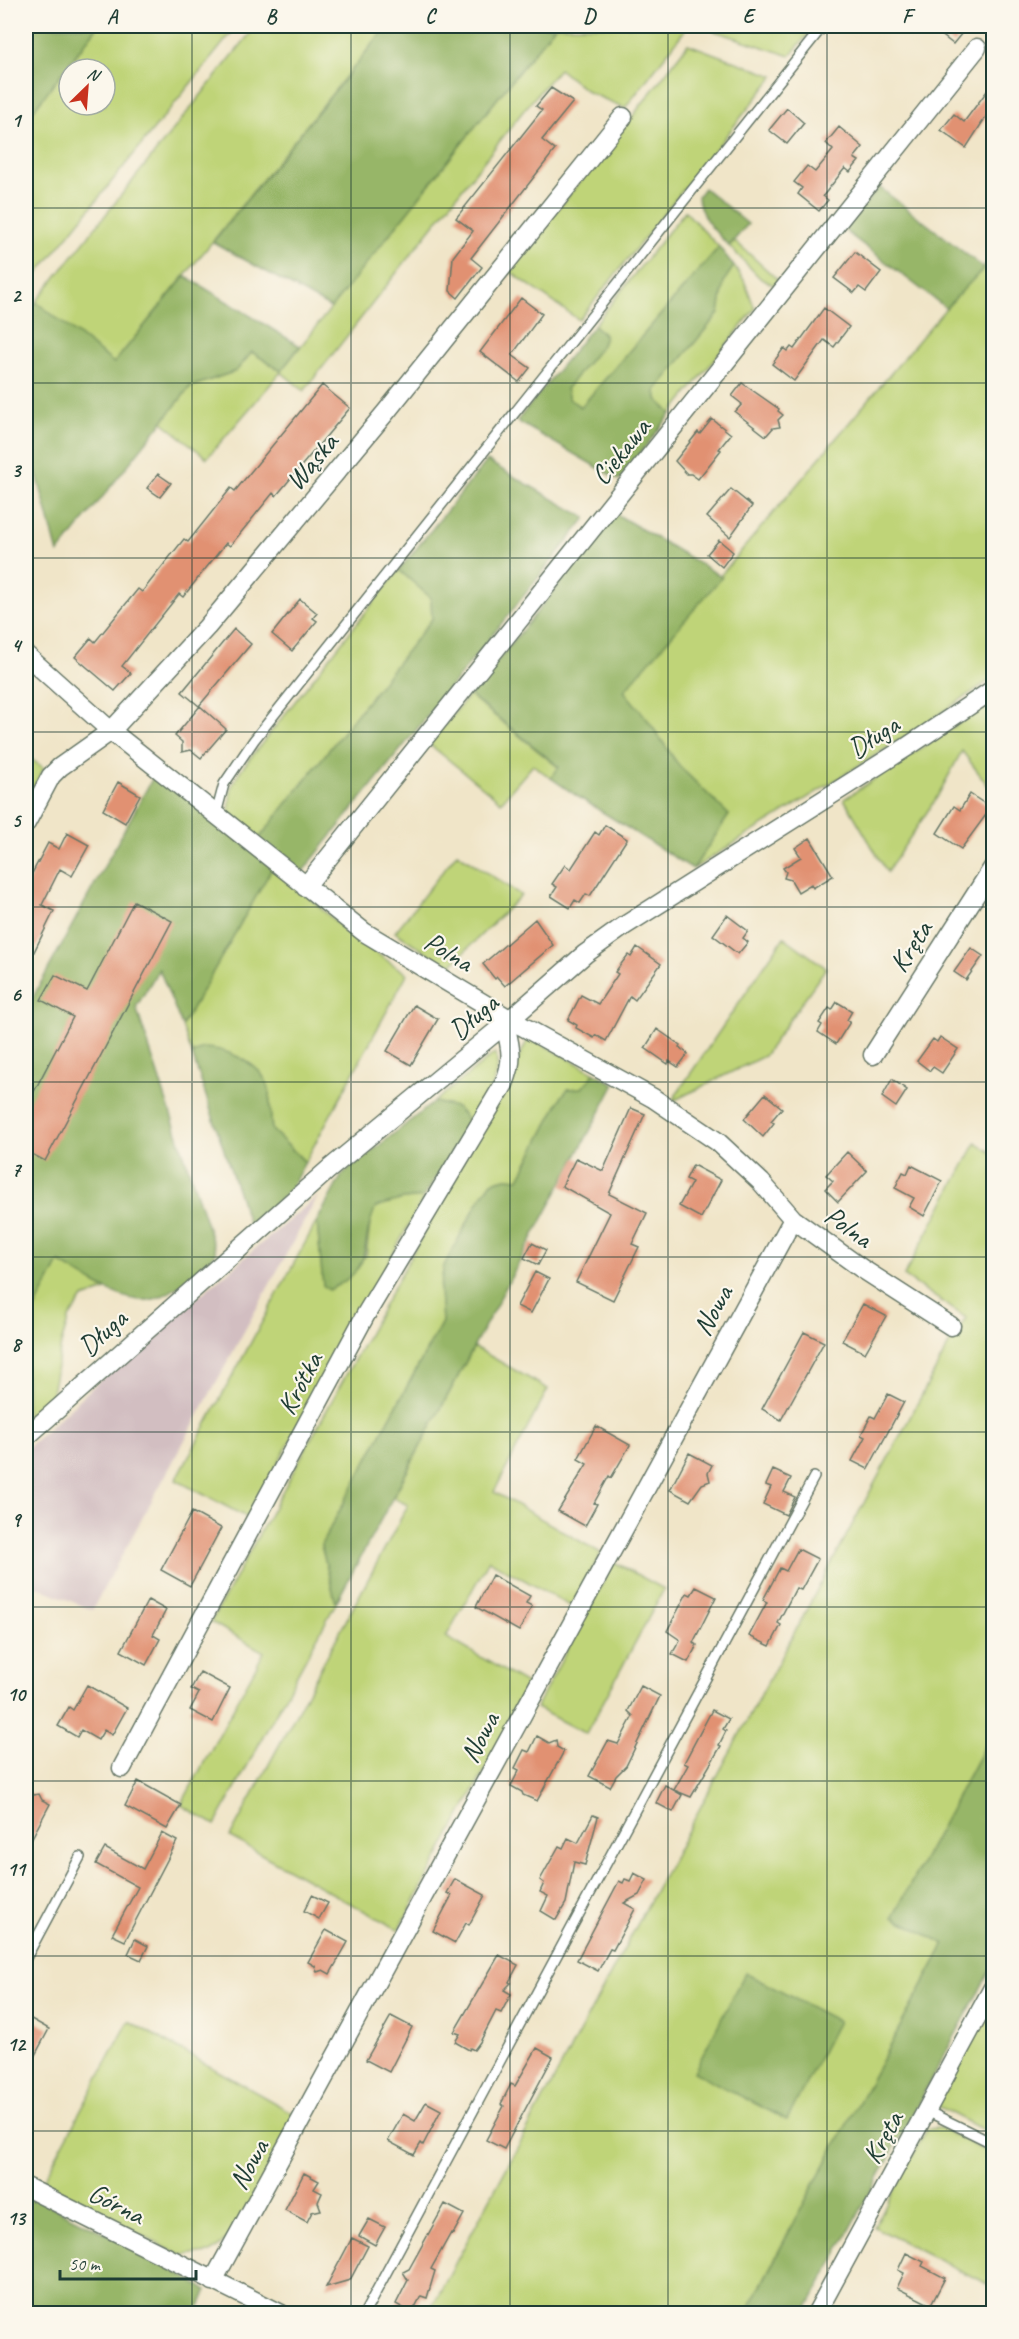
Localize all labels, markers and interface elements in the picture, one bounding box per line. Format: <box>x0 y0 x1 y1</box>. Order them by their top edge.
text: A <box>107 4 119 29</box>
text: B <box>266 4 278 29</box>
text: C <box>425 4 437 29</box>
text: D <box>583 4 597 29</box>
text: E <box>743 4 757 29</box>
text: F <box>902 4 916 29</box>
north arrow <box>57 57 117 117</box>
text: N <box>84 63 104 87</box>
text: 1 <box>12 108 23 133</box>
text: 2 <box>12 283 23 308</box>
street label: Ciekawa <box>583 409 659 492</box>
street label: Wąska <box>277 424 347 497</box>
text: 3 <box>12 458 23 483</box>
text: 4 <box>12 633 24 658</box>
street label: Długa <box>841 706 907 766</box>
text: 5 <box>12 808 23 833</box>
street label: Kręta <box>881 912 941 979</box>
street label: Polna <box>418 923 481 980</box>
text: 6 <box>11 982 22 1007</box>
street label: Długa <box>441 984 507 1047</box>
text: 7 <box>12 1157 23 1182</box>
street label: Polna <box>818 1197 881 1256</box>
street label: Nowa <box>685 1277 741 1342</box>
street label: Długa <box>71 1300 135 1363</box>
text: 8 <box>12 1332 24 1357</box>
street label: Krótka <box>269 1344 331 1420</box>
text: 9 <box>12 1507 23 1532</box>
text: 10 <box>7 1682 27 1707</box>
street label: Nowa <box>452 1704 508 1768</box>
text: 11 <box>7 1857 27 1882</box>
text: 12 <box>7 2032 27 2057</box>
street label: Kręta <box>854 2103 912 2170</box>
street label: Nowa <box>221 2131 277 2196</box>
street label: Górna <box>83 2175 152 2233</box>
text: 13 <box>7 2206 27 2231</box>
scale bar <box>60 2243 196 2281</box>
text: 50 m <box>69 2253 102 2275</box>

